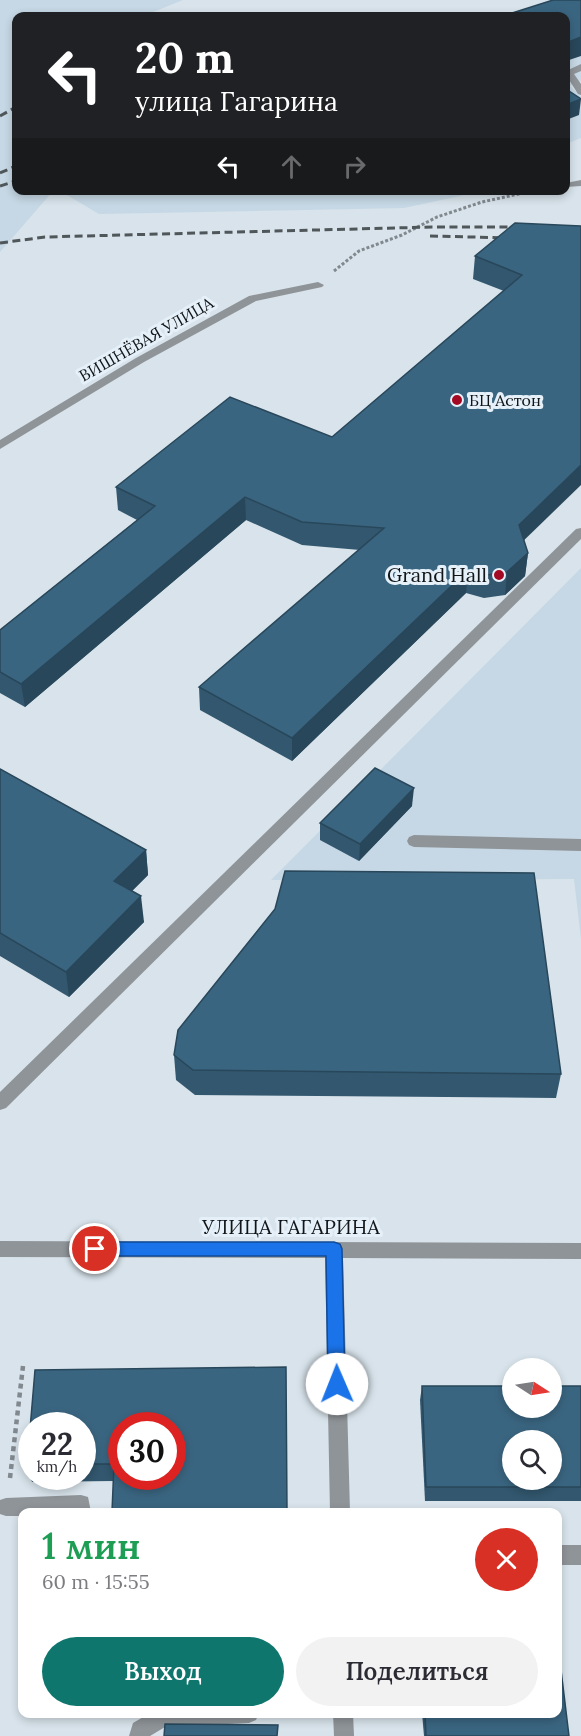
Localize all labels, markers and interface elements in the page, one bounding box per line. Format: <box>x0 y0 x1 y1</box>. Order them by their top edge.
text: 20 m <box>135 31 234 85</box>
icon: left <box>36 36 114 114</box>
text: улица Гагарина <box>135 84 338 118</box>
icon: left <box>212 150 245 183</box>
icon: ahead <box>275 150 308 183</box>
icon: right <box>338 150 371 183</box>
street label: ВИШНЁВАЯ УЛИЦА <box>75 292 218 386</box>
place label: БЦ Астон <box>469 390 541 410</box>
marker: БЦ Астон <box>450 393 464 407</box>
place label: Grand Hall <box>387 562 487 587</box>
marker: Grand Hall <box>492 568 506 582</box>
street label: УЛИЦА ГАГАРИНА <box>201 1214 380 1239</box>
pin <box>69 1223 120 1274</box>
icon: arrive <box>78 1232 111 1265</box>
position arrow <box>305 1352 369 1416</box>
north arrow <box>502 1358 562 1418</box>
map controls <box>502 1358 562 1490</box>
speed limit sign: 30 <box>108 1412 186 1490</box>
text: 22 <box>41 1425 73 1463</box>
button: search <box>502 1430 562 1490</box>
text: km/h <box>37 1457 77 1476</box>
text: 1 мин <box>42 1523 140 1569</box>
button: close <box>475 1528 538 1591</box>
text: 60 m · 15:55 <box>42 1569 150 1594</box>
button: Выход <box>42 1637 284 1706</box>
button: Поделиться <box>296 1637 538 1706</box>

